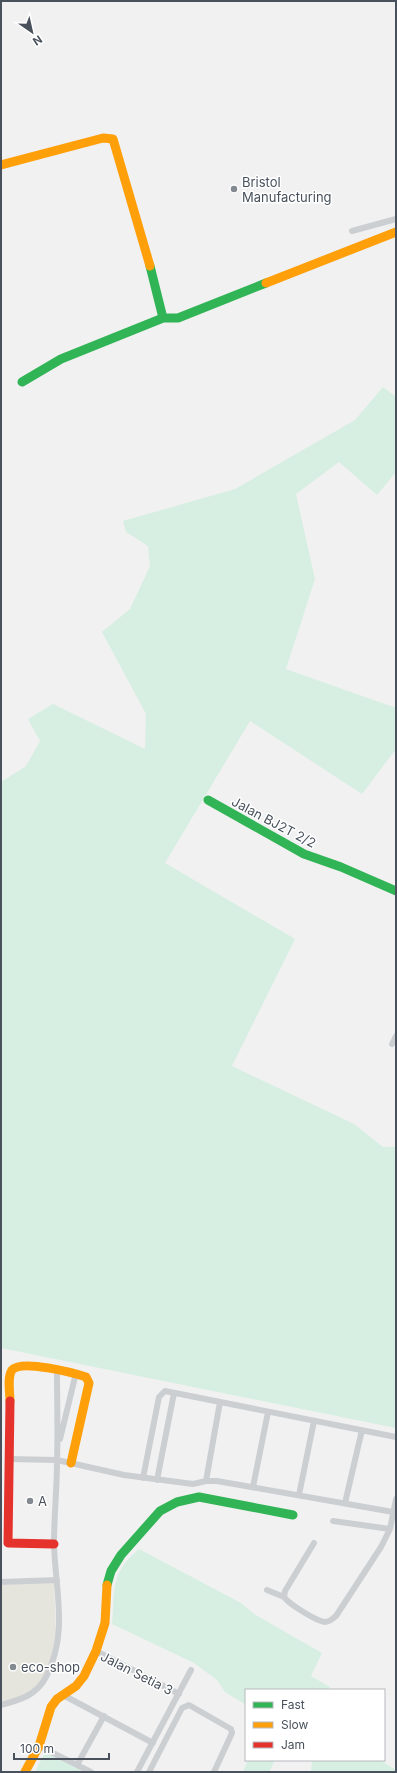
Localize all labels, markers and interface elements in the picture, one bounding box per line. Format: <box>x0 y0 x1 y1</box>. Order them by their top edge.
north arrow <box>12 12 52 52</box>
text: N <box>30 32 45 48</box>
place label: Bristol Manufacturing <box>242 174 332 205</box>
marker: Bristol Manufacturing <box>229 184 239 194</box>
street label: Jalan BJ2T 2/2 <box>229 793 319 851</box>
place label: A <box>38 1493 47 1509</box>
marker: A <box>25 1496 35 1506</box>
street label: Jalan Setia 3 <box>98 1648 176 1698</box>
place label: eco-shop <box>21 1659 80 1675</box>
marker: eco-shop <box>8 1662 18 1672</box>
legend <box>245 1689 385 1761</box>
text: Fast <box>281 1697 305 1712</box>
text: Slow <box>281 1717 309 1732</box>
scale bar <box>14 1735 109 1761</box>
text: Jam <box>281 1737 305 1752</box>
text: 100 m <box>20 1741 54 1756</box>

